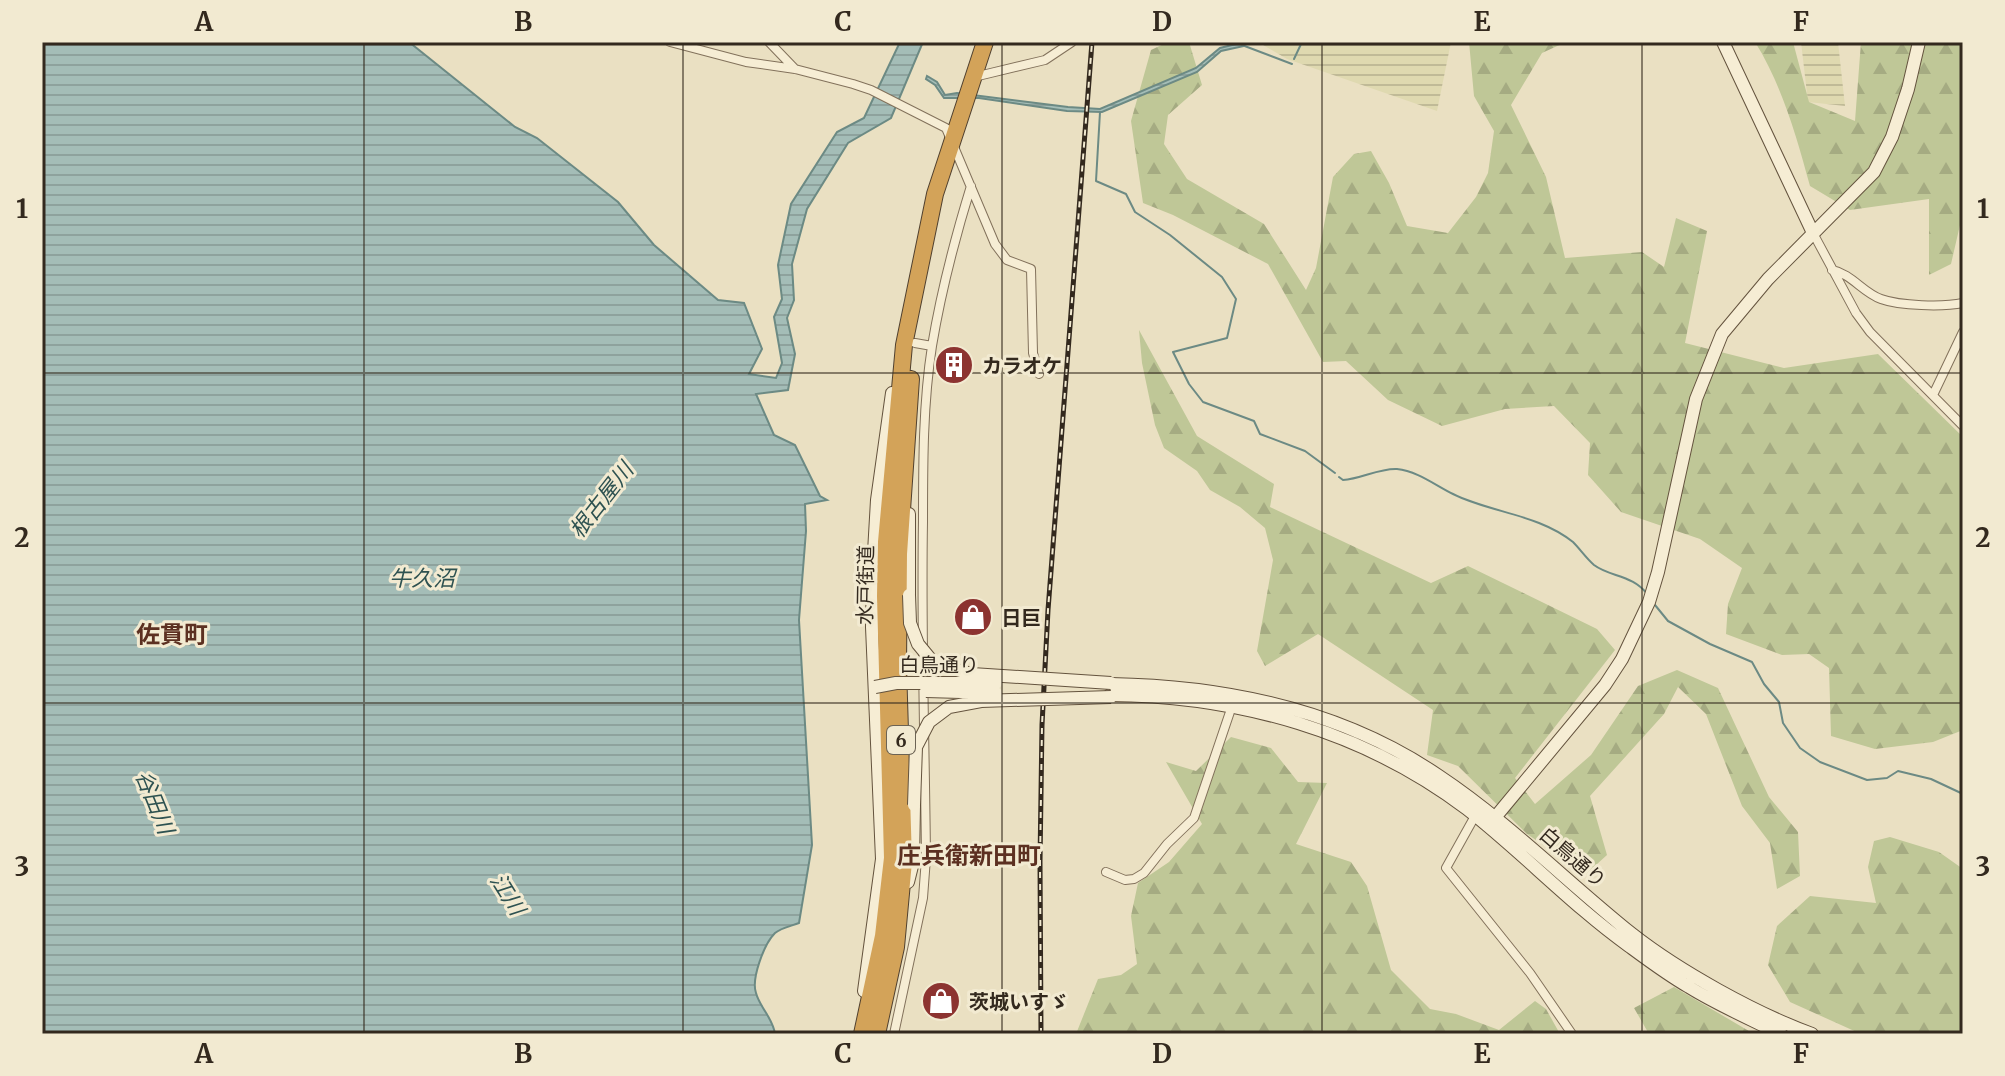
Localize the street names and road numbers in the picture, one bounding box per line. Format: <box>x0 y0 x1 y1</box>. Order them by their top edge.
street label: 水戸街道 <box>852 545 878 625</box>
street label: 白鳥通り <box>899 652 979 677</box>
road number: 6 <box>887 726 915 754</box>
street label: 白鳥通り <box>1535 821 1611 893</box>

